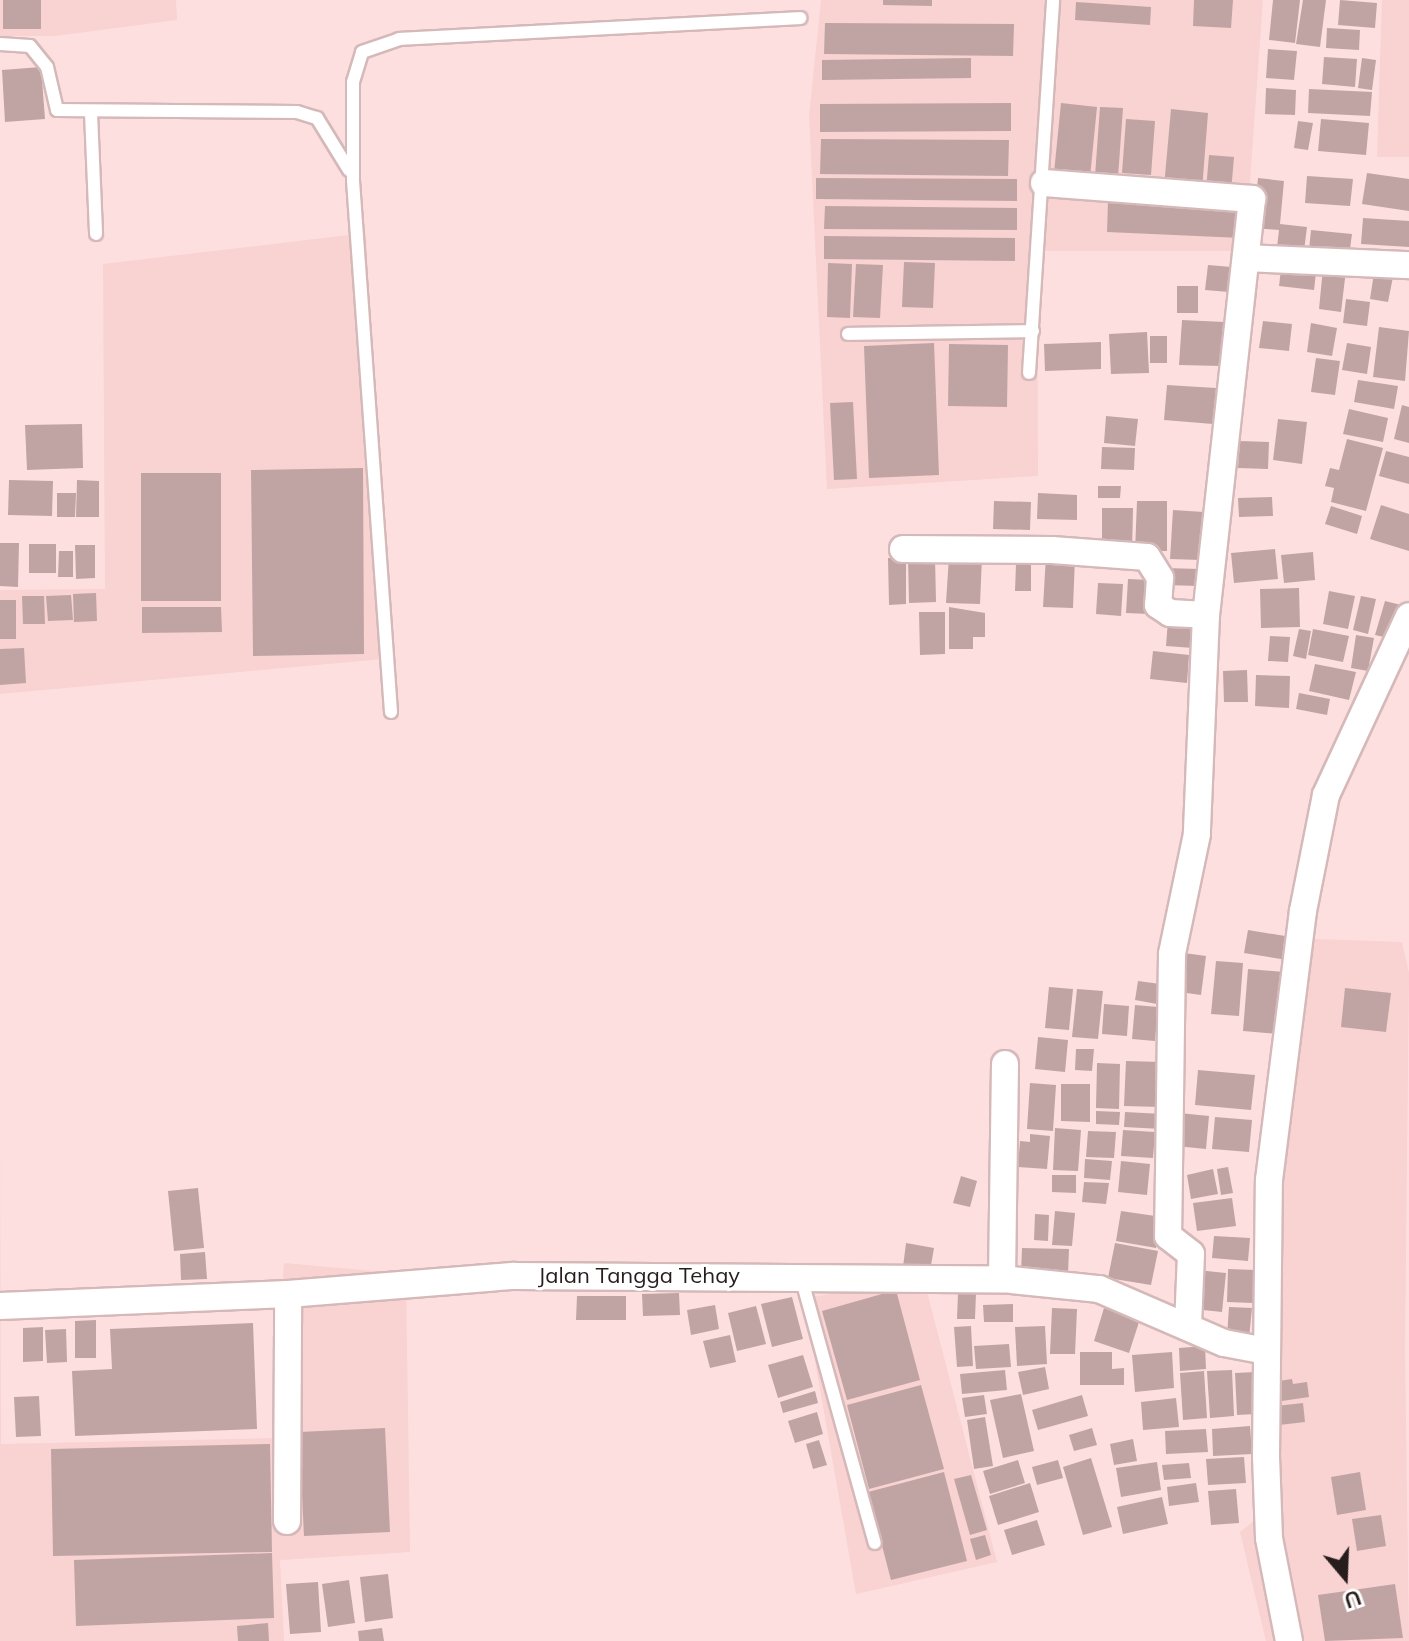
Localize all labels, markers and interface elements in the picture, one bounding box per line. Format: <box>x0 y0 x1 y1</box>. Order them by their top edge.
street label: Jalan Tangga Tehay <box>538 1263 740 1289</box>
north arrow <box>1305 1537 1385 1617</box>
text: U <box>1341 1584 1365 1616</box>

